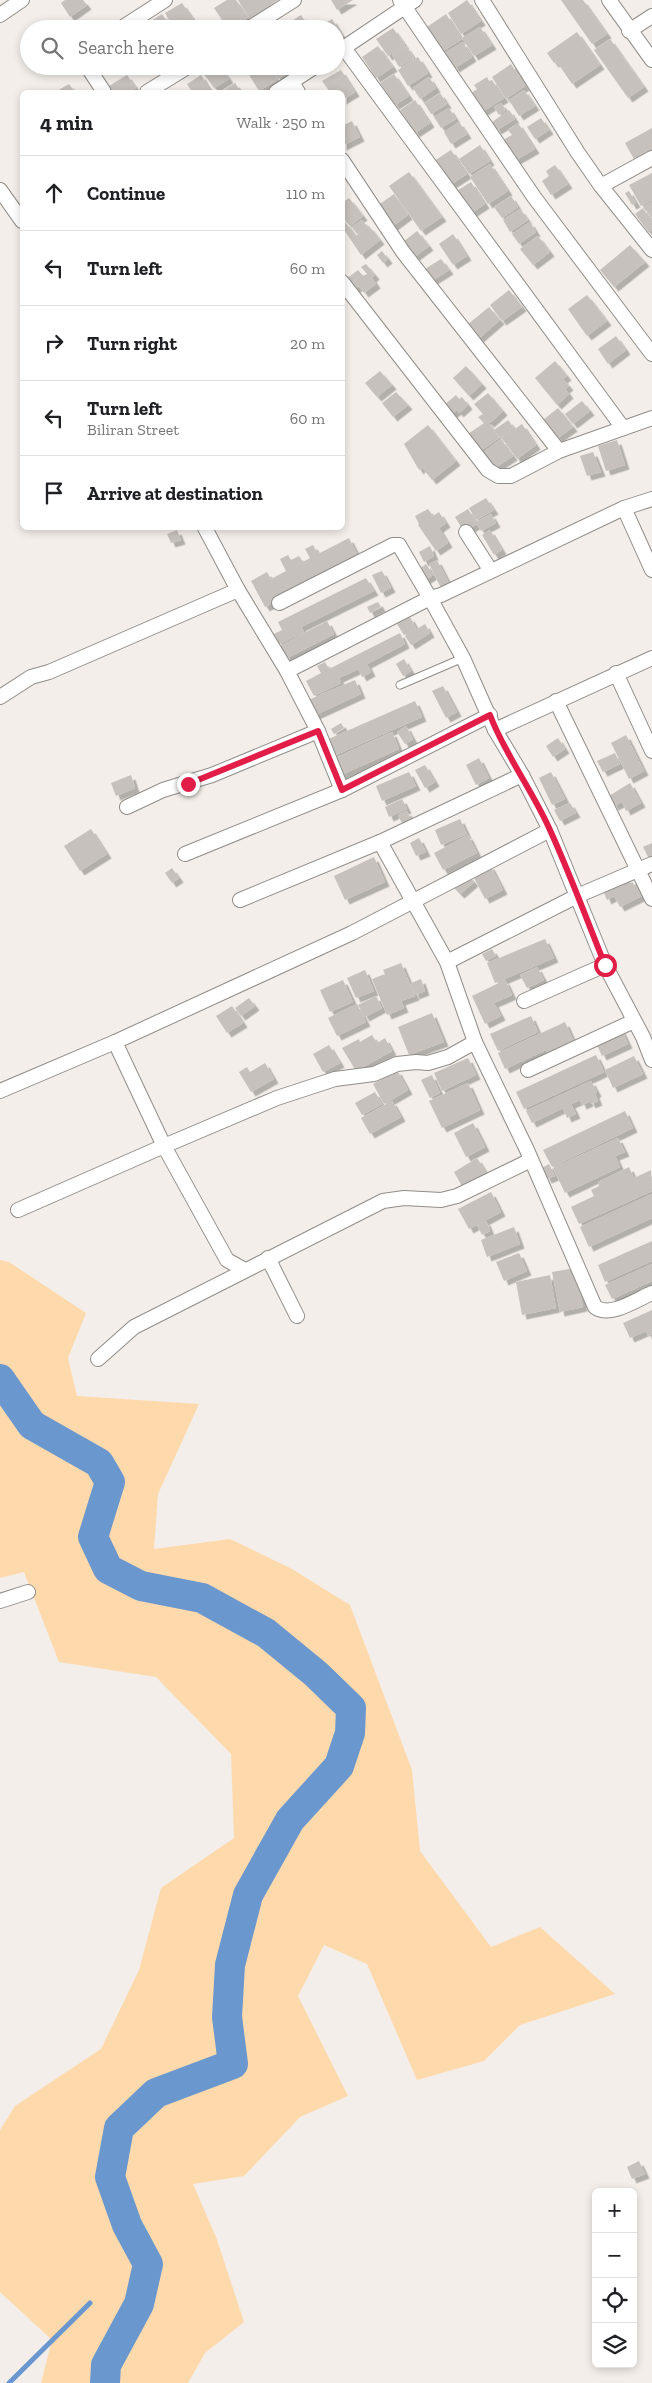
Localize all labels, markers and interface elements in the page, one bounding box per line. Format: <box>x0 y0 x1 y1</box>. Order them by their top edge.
search box <box>20 20 345 75</box>
icon: search <box>38 34 66 62</box>
text: Search here <box>78 36 174 59</box>
text: 4 min <box>40 110 93 135</box>
text: Walk · 250 m <box>237 113 325 132</box>
icon: ahead <box>40 179 68 207</box>
text: Continue <box>87 182 165 205</box>
text: 110 m <box>286 184 325 203</box>
icon: left <box>40 254 68 282</box>
text: Turn left <box>87 257 162 280</box>
text: 60 m <box>290 259 325 278</box>
icon: right <box>40 329 68 357</box>
text: Turn right <box>87 332 177 355</box>
text: 20 m <box>290 334 325 353</box>
text: Turn left <box>87 397 162 420</box>
icon: left <box>40 404 68 432</box>
text: 60 m <box>290 409 325 428</box>
text: Biliran Street <box>87 420 179 439</box>
icon: arrive <box>40 479 68 507</box>
text: Arrive at destination <box>87 482 263 505</box>
route end <box>177 773 200 796</box>
route start <box>594 954 617 977</box>
map controls <box>592 2188 637 2368</box>
button: + <box>592 2188 637 2233</box>
button: − <box>592 2233 637 2278</box>
button: locate <box>592 2278 637 2323</box>
button: layers <box>592 2323 637 2368</box>

